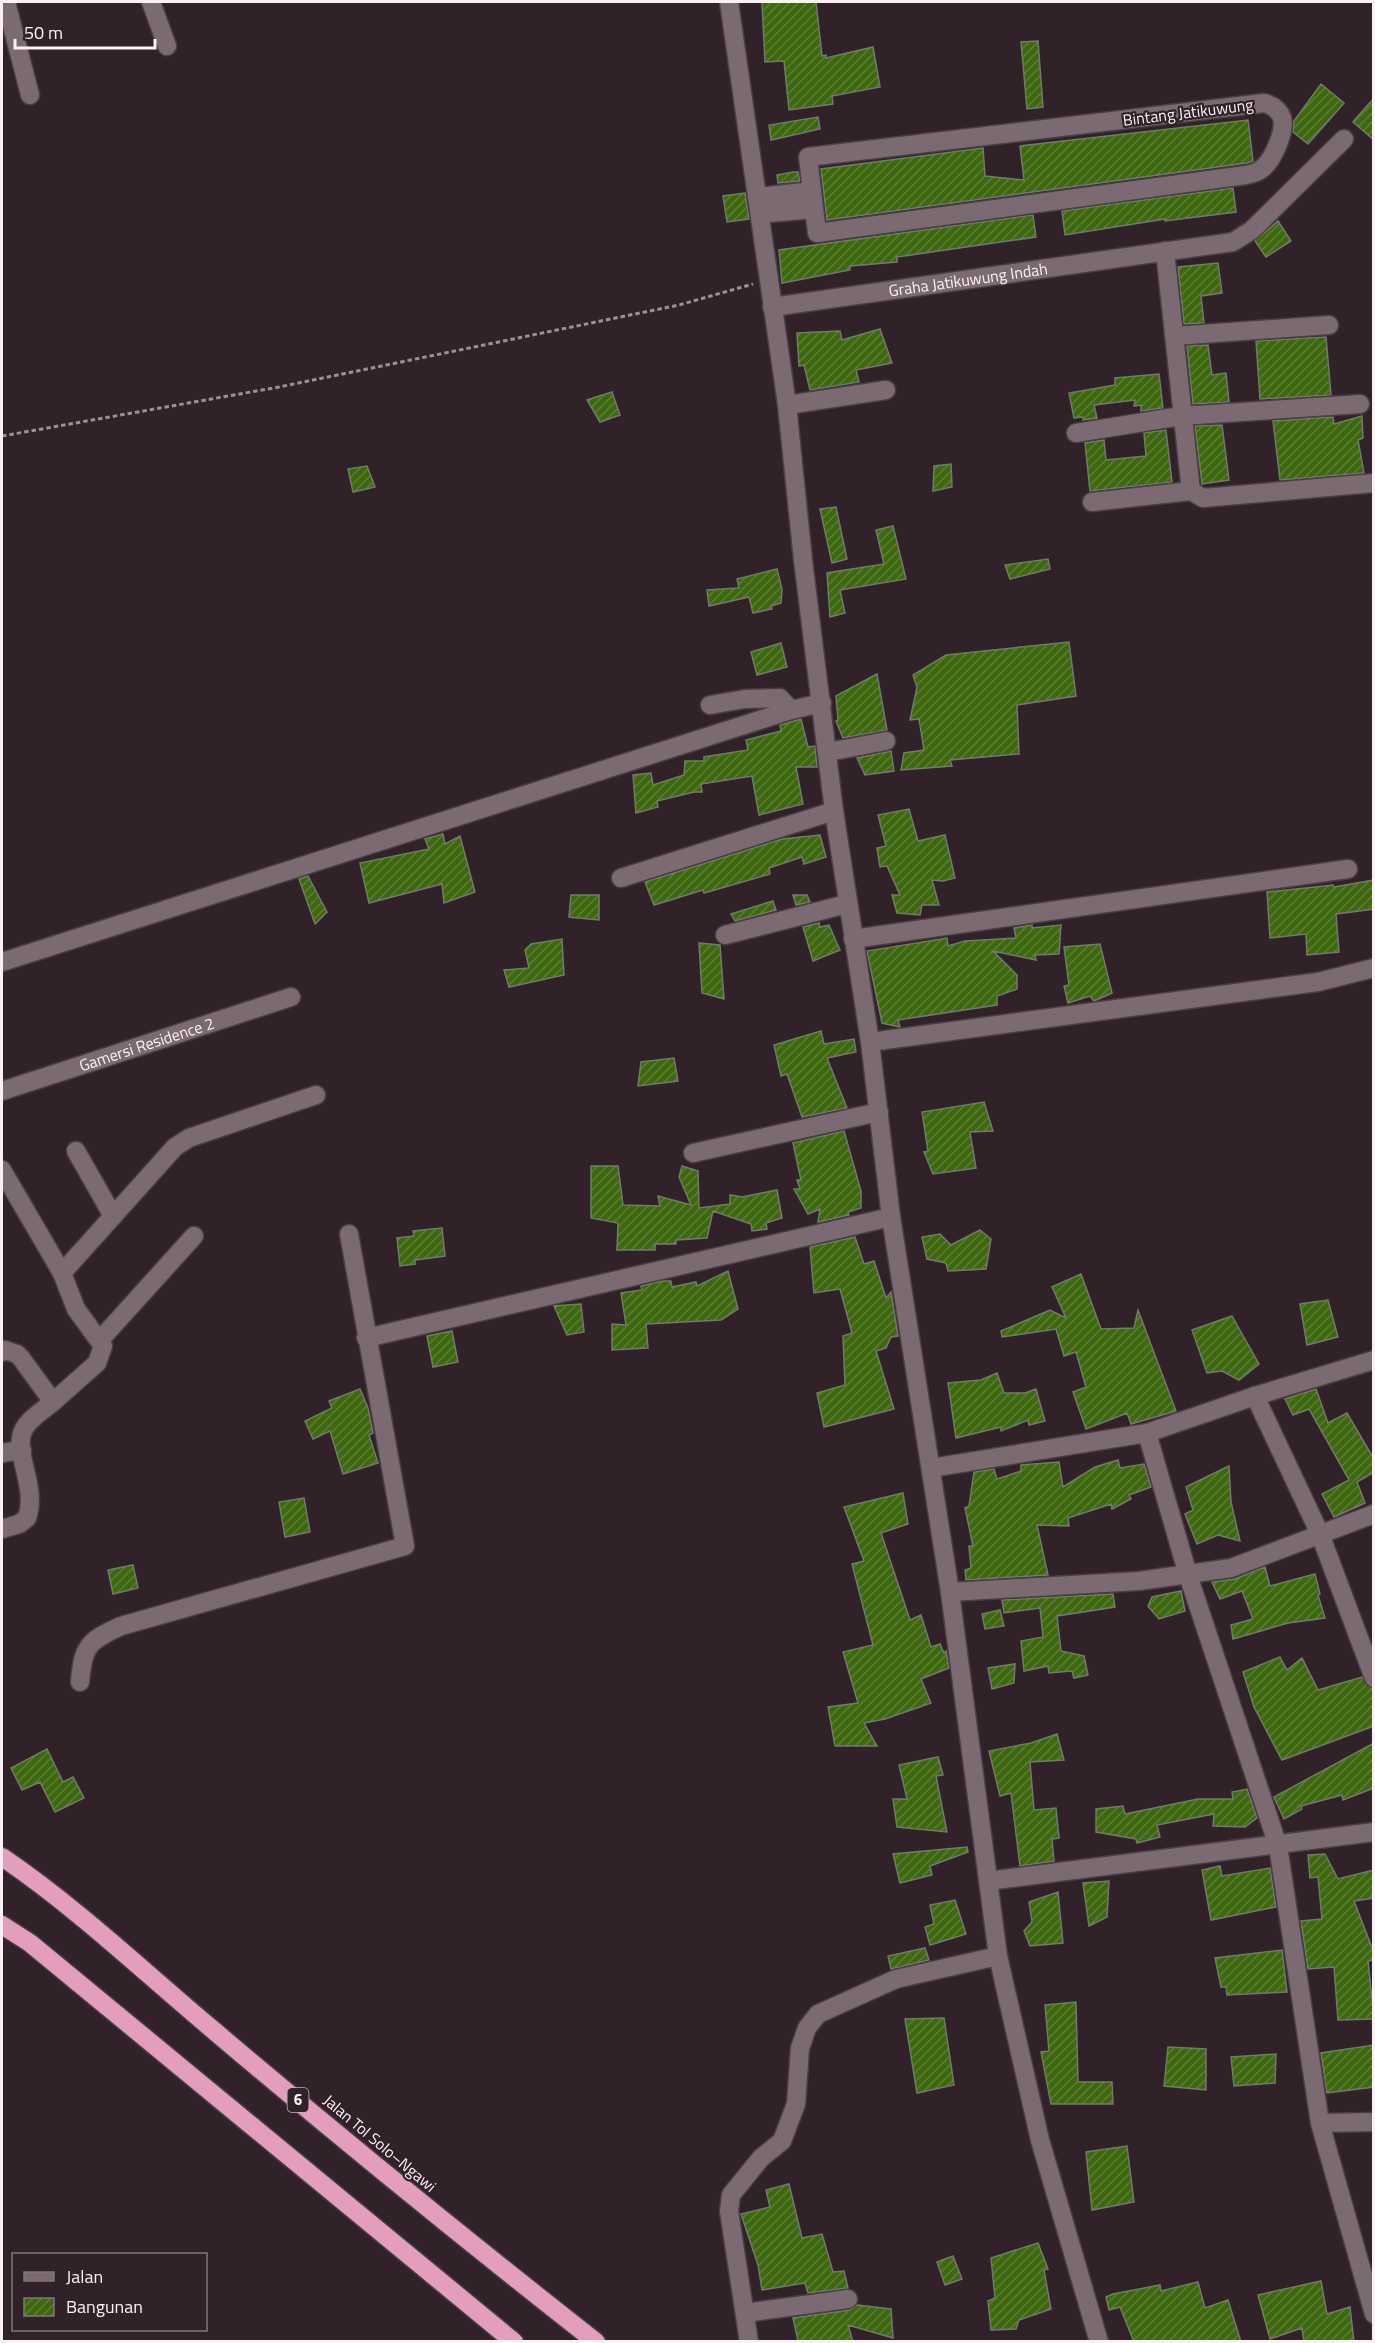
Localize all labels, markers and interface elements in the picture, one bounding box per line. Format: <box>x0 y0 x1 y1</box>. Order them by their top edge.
scale bar <box>15 12 154 50</box>
text: 50 m <box>24 19 63 46</box>
street label: Bintang Jatikuwung <box>1121 92 1255 132</box>
street label: Graha Jatikuwung Indah <box>887 256 1049 302</box>
street label: Gamersi Residence 2 <box>76 1011 217 1077</box>
road number: 6 <box>288 2088 308 2112</box>
street label: Jalan Tol Solo–Ngawi <box>318 2088 442 2198</box>
legend <box>12 2253 207 2331</box>
text: Jalan <box>66 2263 103 2290</box>
text: Bangunan <box>66 2293 143 2320</box>

